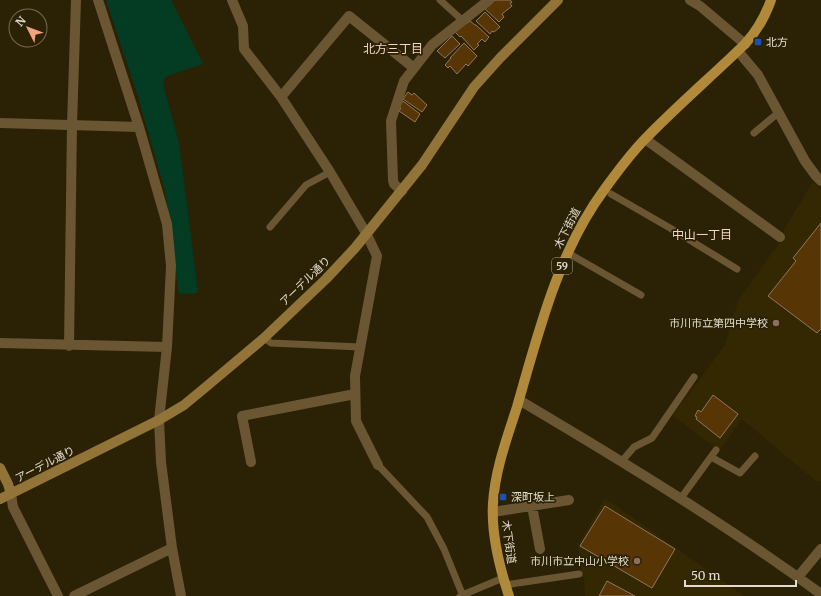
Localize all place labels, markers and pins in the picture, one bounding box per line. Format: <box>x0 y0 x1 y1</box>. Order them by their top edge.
place label: 北方 <box>766 35 788 49</box>
marker: 北方 <box>753 37 763 47</box>
place label: 市川市立第四中学校 <box>669 316 768 330</box>
marker: 市川市立第四中学校 <box>771 318 781 328</box>
place label: 深町坂上 <box>511 490 555 504</box>
marker: 深町坂上 <box>498 492 508 502</box>
place label: 市川市立中山小学校 <box>530 554 629 568</box>
marker: 市川市立中山小学校 <box>632 556 642 566</box>

